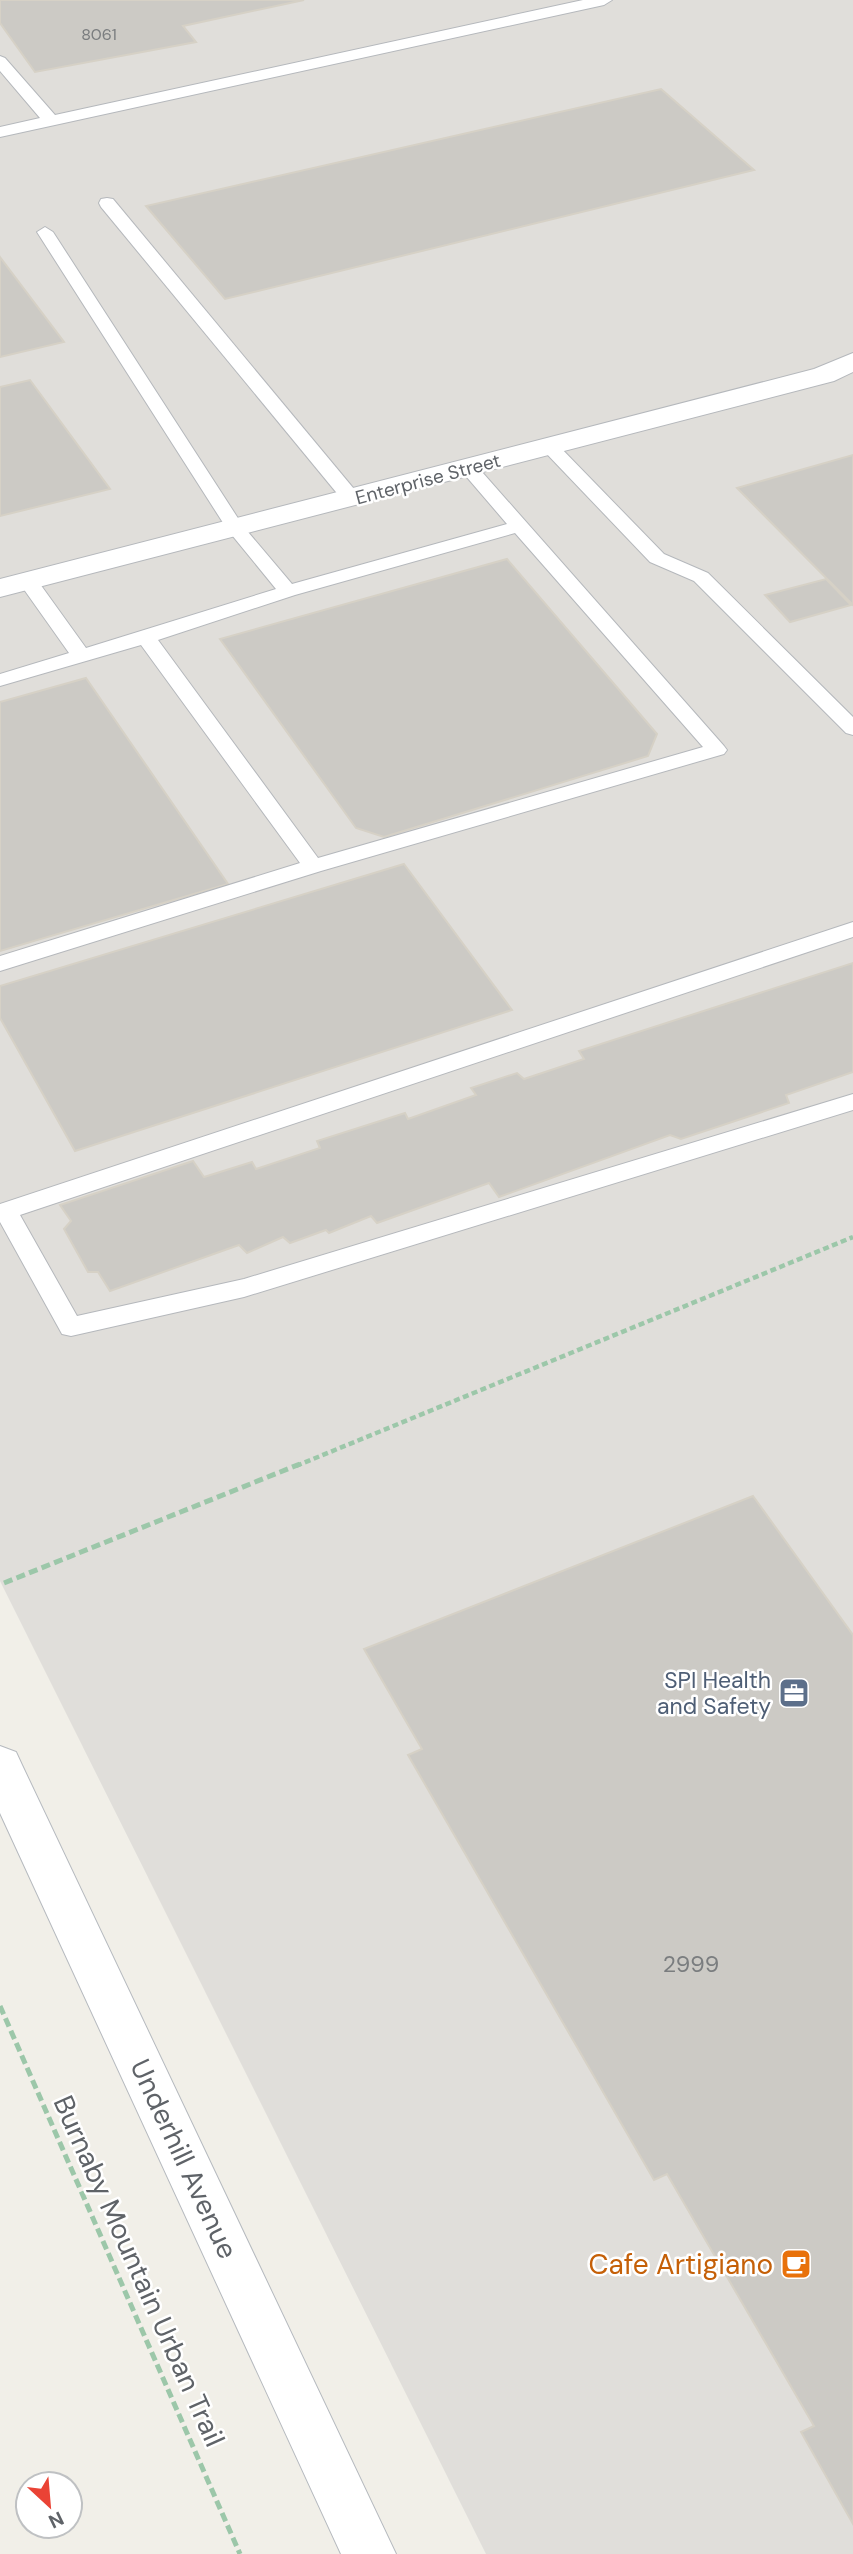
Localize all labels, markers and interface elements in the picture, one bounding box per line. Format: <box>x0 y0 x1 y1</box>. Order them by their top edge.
house number: 8061 <box>81 24 117 45</box>
street label: Enterprise Street <box>353 448 503 510</box>
place label: SPI Health and Safety <box>657 1665 771 1721</box>
office icon: SPI Health and Safety <box>777 1676 811 1710</box>
house number: 2999 <box>663 1949 719 1979</box>
street label: Underhill Avenue <box>122 2053 246 2265</box>
street label: Burnaby Mountain Urban Trail <box>45 2090 233 2452</box>
place label: Cafe Artigiano <box>588 2246 773 2283</box>
cafe icon: Cafe Artigiano <box>779 2247 813 2281</box>
north arrow <box>14 2470 84 2540</box>
text: N <box>45 2506 68 2534</box>

